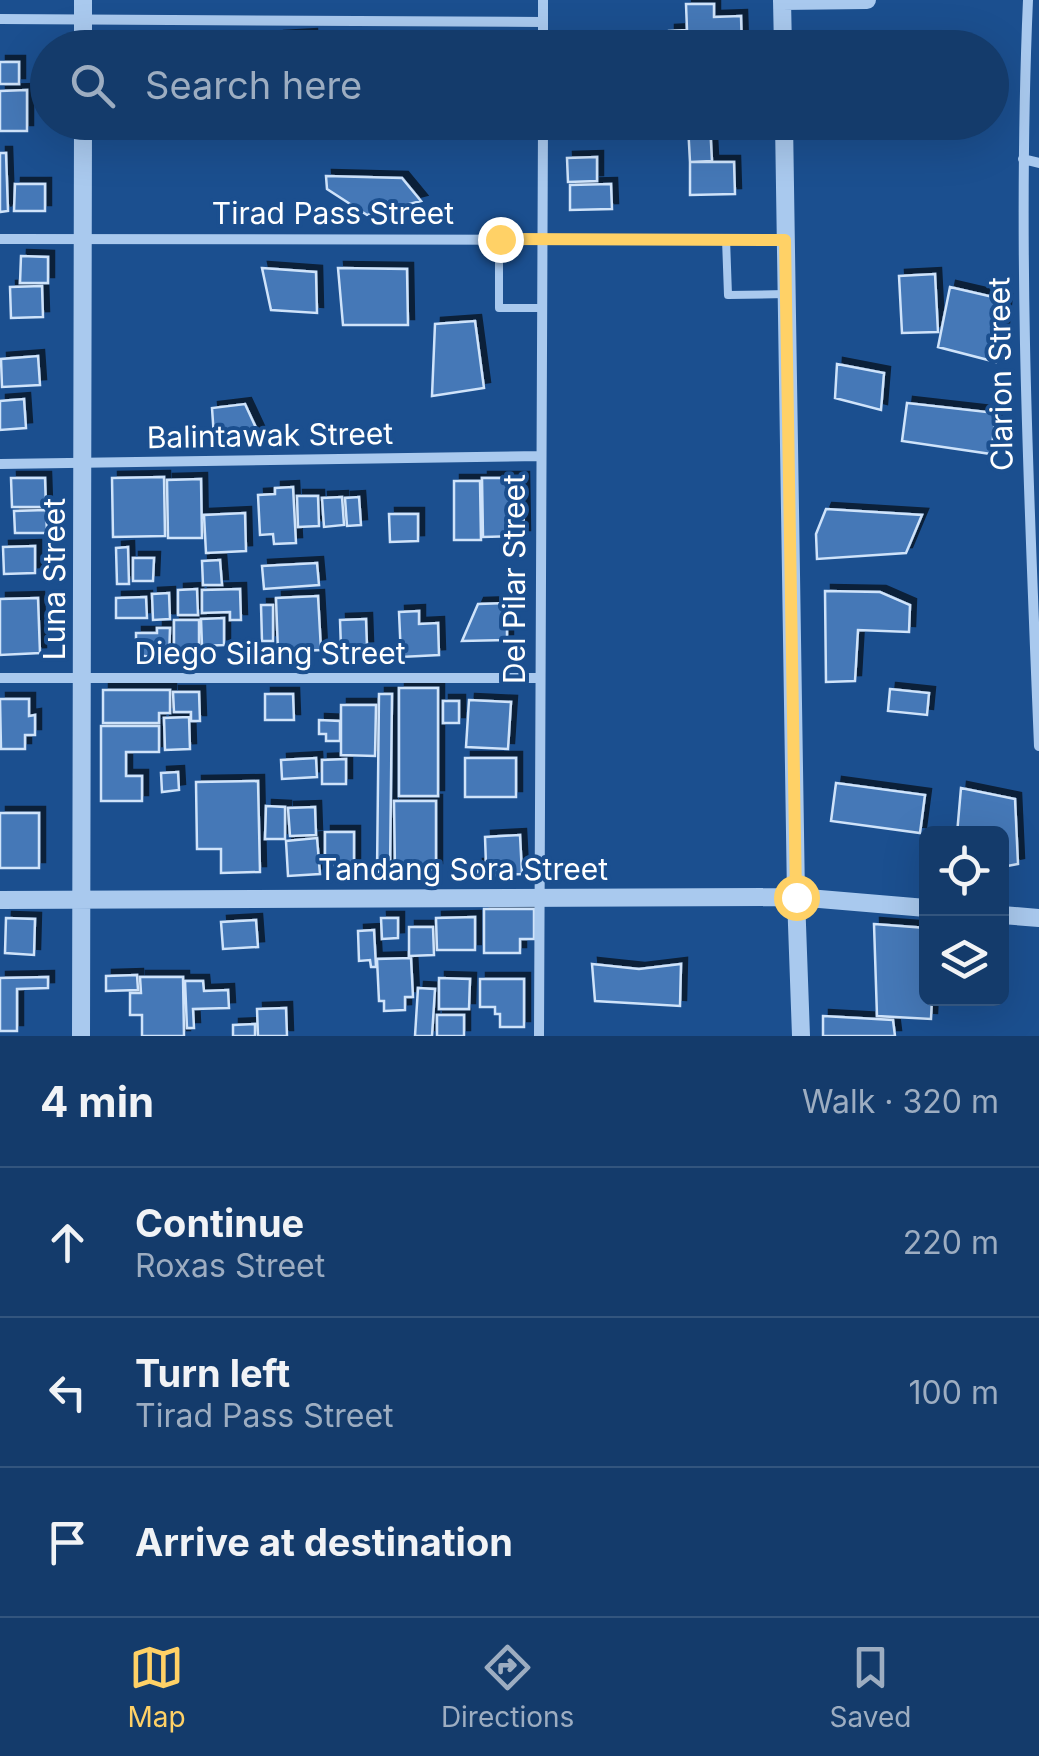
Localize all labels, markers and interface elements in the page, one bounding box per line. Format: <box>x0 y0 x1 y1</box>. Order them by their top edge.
search box <box>30 30 1009 140</box>
icon: search <box>65 58 120 113</box>
text: Search here <box>145 62 362 108</box>
street label: Tirad Pass Street <box>212 195 454 231</box>
route end <box>478 217 524 263</box>
street label: Clarion Street <box>980 277 1020 471</box>
street label: Balintawak Street <box>146 415 394 455</box>
street label: Del Pilar Street <box>496 474 532 684</box>
street label: Luna Street <box>36 498 72 660</box>
street label: Diego Silang Street <box>134 635 406 671</box>
map controls <box>919 826 1009 1006</box>
button: locate <box>919 826 1009 916</box>
street label: Tandang Sora Street <box>318 851 608 887</box>
route start <box>774 875 820 921</box>
button: layers <box>919 916 1009 1006</box>
text: 4 min <box>40 1076 154 1127</box>
text: Walk · 320 m <box>802 1082 999 1121</box>
text: Continue <box>135 1200 304 1246</box>
icon: ahead <box>40 1215 95 1270</box>
text: 220 m <box>903 1223 999 1262</box>
text: Roxas Street <box>135 1246 325 1285</box>
text: Turn left <box>135 1350 290 1396</box>
icon: left <box>40 1365 95 1420</box>
text: 100 m <box>909 1373 999 1412</box>
text: Tirad Pass Street <box>135 1396 394 1435</box>
icon: arrive <box>40 1515 95 1570</box>
text: Arrive at destination <box>135 1519 513 1565</box>
tab: Map <box>128 1640 186 1734</box>
tab: Directions <box>441 1640 574 1734</box>
tab: Saved <box>829 1640 911 1734</box>

